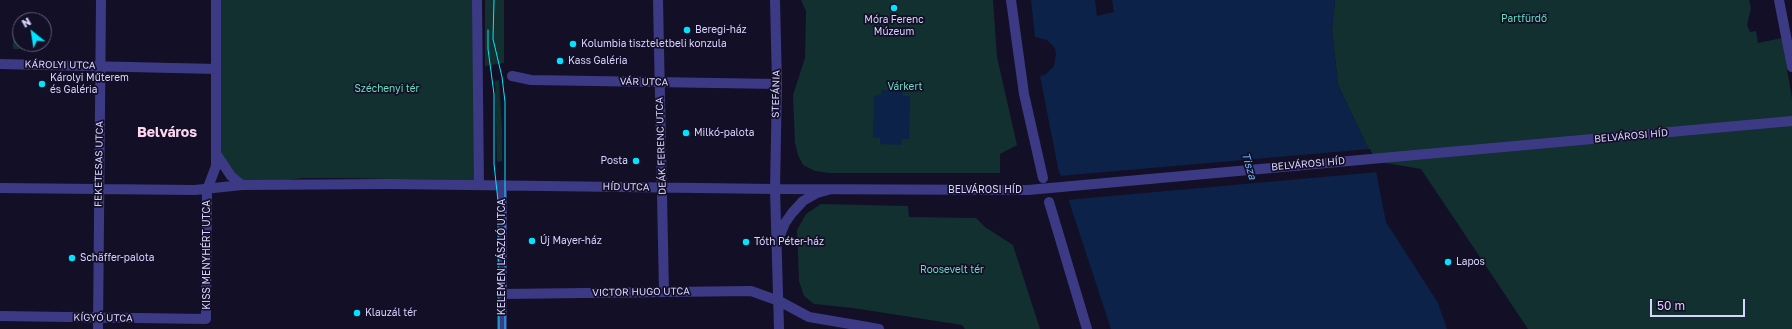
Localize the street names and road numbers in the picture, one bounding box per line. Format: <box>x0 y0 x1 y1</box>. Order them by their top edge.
street label: KÁROLYI UTCA <box>24 58 96 72</box>
street label: STEFÁNIA <box>770 70 782 118</box>
street label: VÁR UTCA <box>620 76 668 88</box>
street label: DEÁK FERENC UTCA <box>653 97 669 195</box>
street label: FEKETESAS UTCA <box>92 121 106 207</box>
street label: BELVÁROSI HÍD <box>1594 127 1668 145</box>
street label: BELVÁROSI HÍD <box>1271 155 1345 173</box>
street label: HÍD UTCA <box>602 181 650 193</box>
street label: BELVÁROSI HÍD <box>948 184 1022 196</box>
street label: KELEMEN LÁSZLÓ UTCA <box>496 199 508 315</box>
street label: KISS MENYHÉRT UTCA <box>201 200 213 310</box>
street label: VICTOR HUGO UTCA <box>592 285 690 299</box>
street label: KÍGYÓ UTCA <box>73 311 133 325</box>

